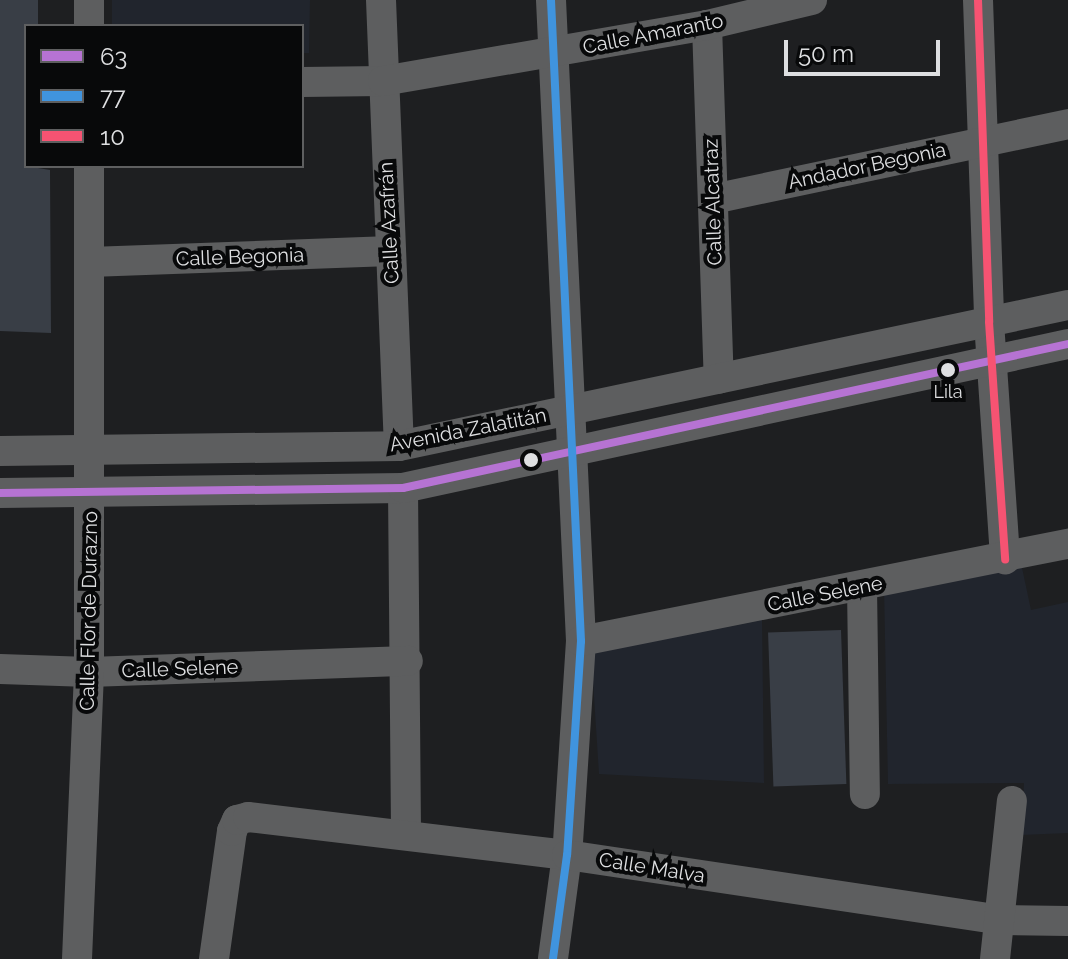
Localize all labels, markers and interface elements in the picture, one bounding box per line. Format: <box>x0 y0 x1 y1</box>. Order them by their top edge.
street label: Calle Amaranto <box>581 9 725 59</box>
legend <box>24 24 304 168</box>
scale bar <box>788 24 944 74</box>
text: 50 m <box>798 39 854 68</box>
text: 63 <box>100 42 127 71</box>
text: 77 <box>100 82 126 111</box>
text: 10 <box>100 122 125 151</box>
street label: Calle Alcatraz <box>699 138 727 266</box>
street label: Andador Begonia <box>786 138 948 194</box>
street label: Calle Azafrán <box>374 161 404 285</box>
street label: Calle Begonia <box>175 243 305 271</box>
marker: Lila <box>940 362 956 378</box>
place label: Lila <box>933 381 963 403</box>
street label: Avenida Zalatitán <box>387 403 549 457</box>
unlabelled marker <box>523 452 539 468</box>
street label: Calle Flor de Durazno <box>75 511 103 711</box>
street label: Calle Selene <box>765 571 885 617</box>
street label: Calle Selene <box>121 655 239 683</box>
street label: Calle Malva <box>597 848 707 888</box>

